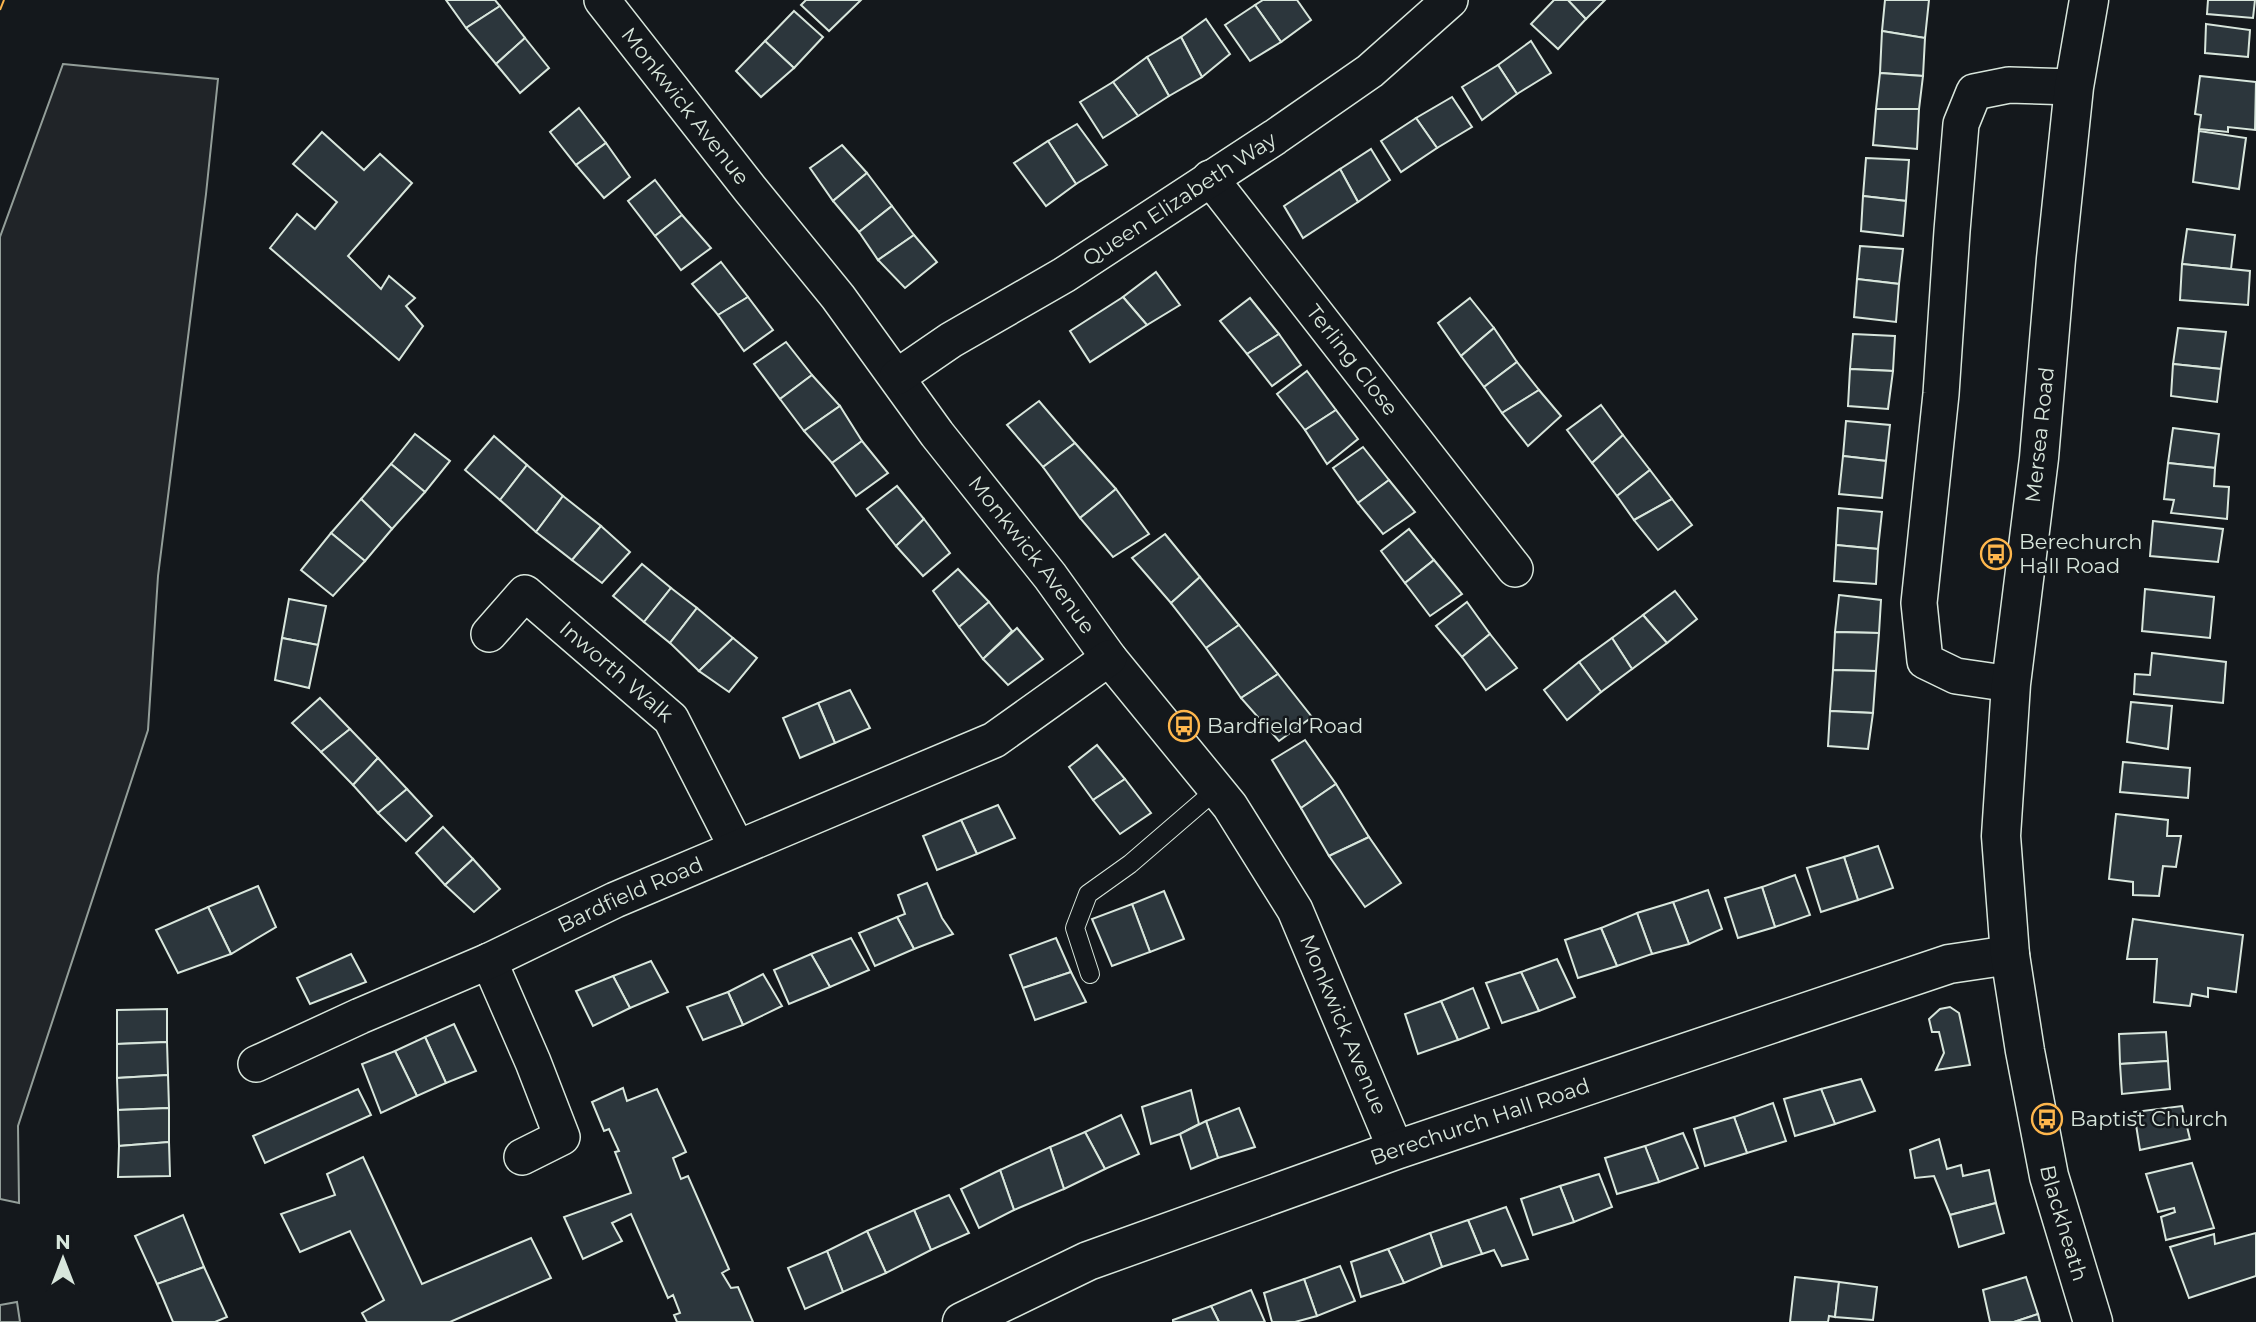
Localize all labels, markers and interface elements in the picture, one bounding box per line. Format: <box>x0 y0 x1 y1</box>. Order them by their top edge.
street label: Monkwick Avenue <box>616 22 755 190</box>
street label: Queen Elizabeth Way <box>1078 126 1281 271</box>
street label: Terling Close <box>1301 299 1404 420</box>
street label: Mersea Road <box>2020 366 2059 504</box>
street label: Monkwick Avenue <box>963 471 1101 639</box>
place label: Berechurch Hall Road <box>2019 529 2142 578</box>
bus stop icon: Berechurch Hall Road <box>1979 537 2013 571</box>
street label: Inworth Walk <box>555 616 679 727</box>
bus stop icon: Bardfield Road <box>1167 709 1201 743</box>
place label: Bardfield Road <box>1207 713 1363 738</box>
street label: Bardfield Road <box>554 851 707 938</box>
street label: Monkwick Avenue <box>1295 931 1393 1118</box>
street label: Berechurch Hall Road <box>1367 1073 1593 1170</box>
bus stop icon: Baptist Church <box>2030 1102 2064 1136</box>
place label: Baptist Church <box>2070 1106 2228 1131</box>
street label: Blackheath <box>2035 1163 2093 1284</box>
north arrow <box>28 1224 98 1294</box>
text: N <box>55 1231 71 1254</box>

